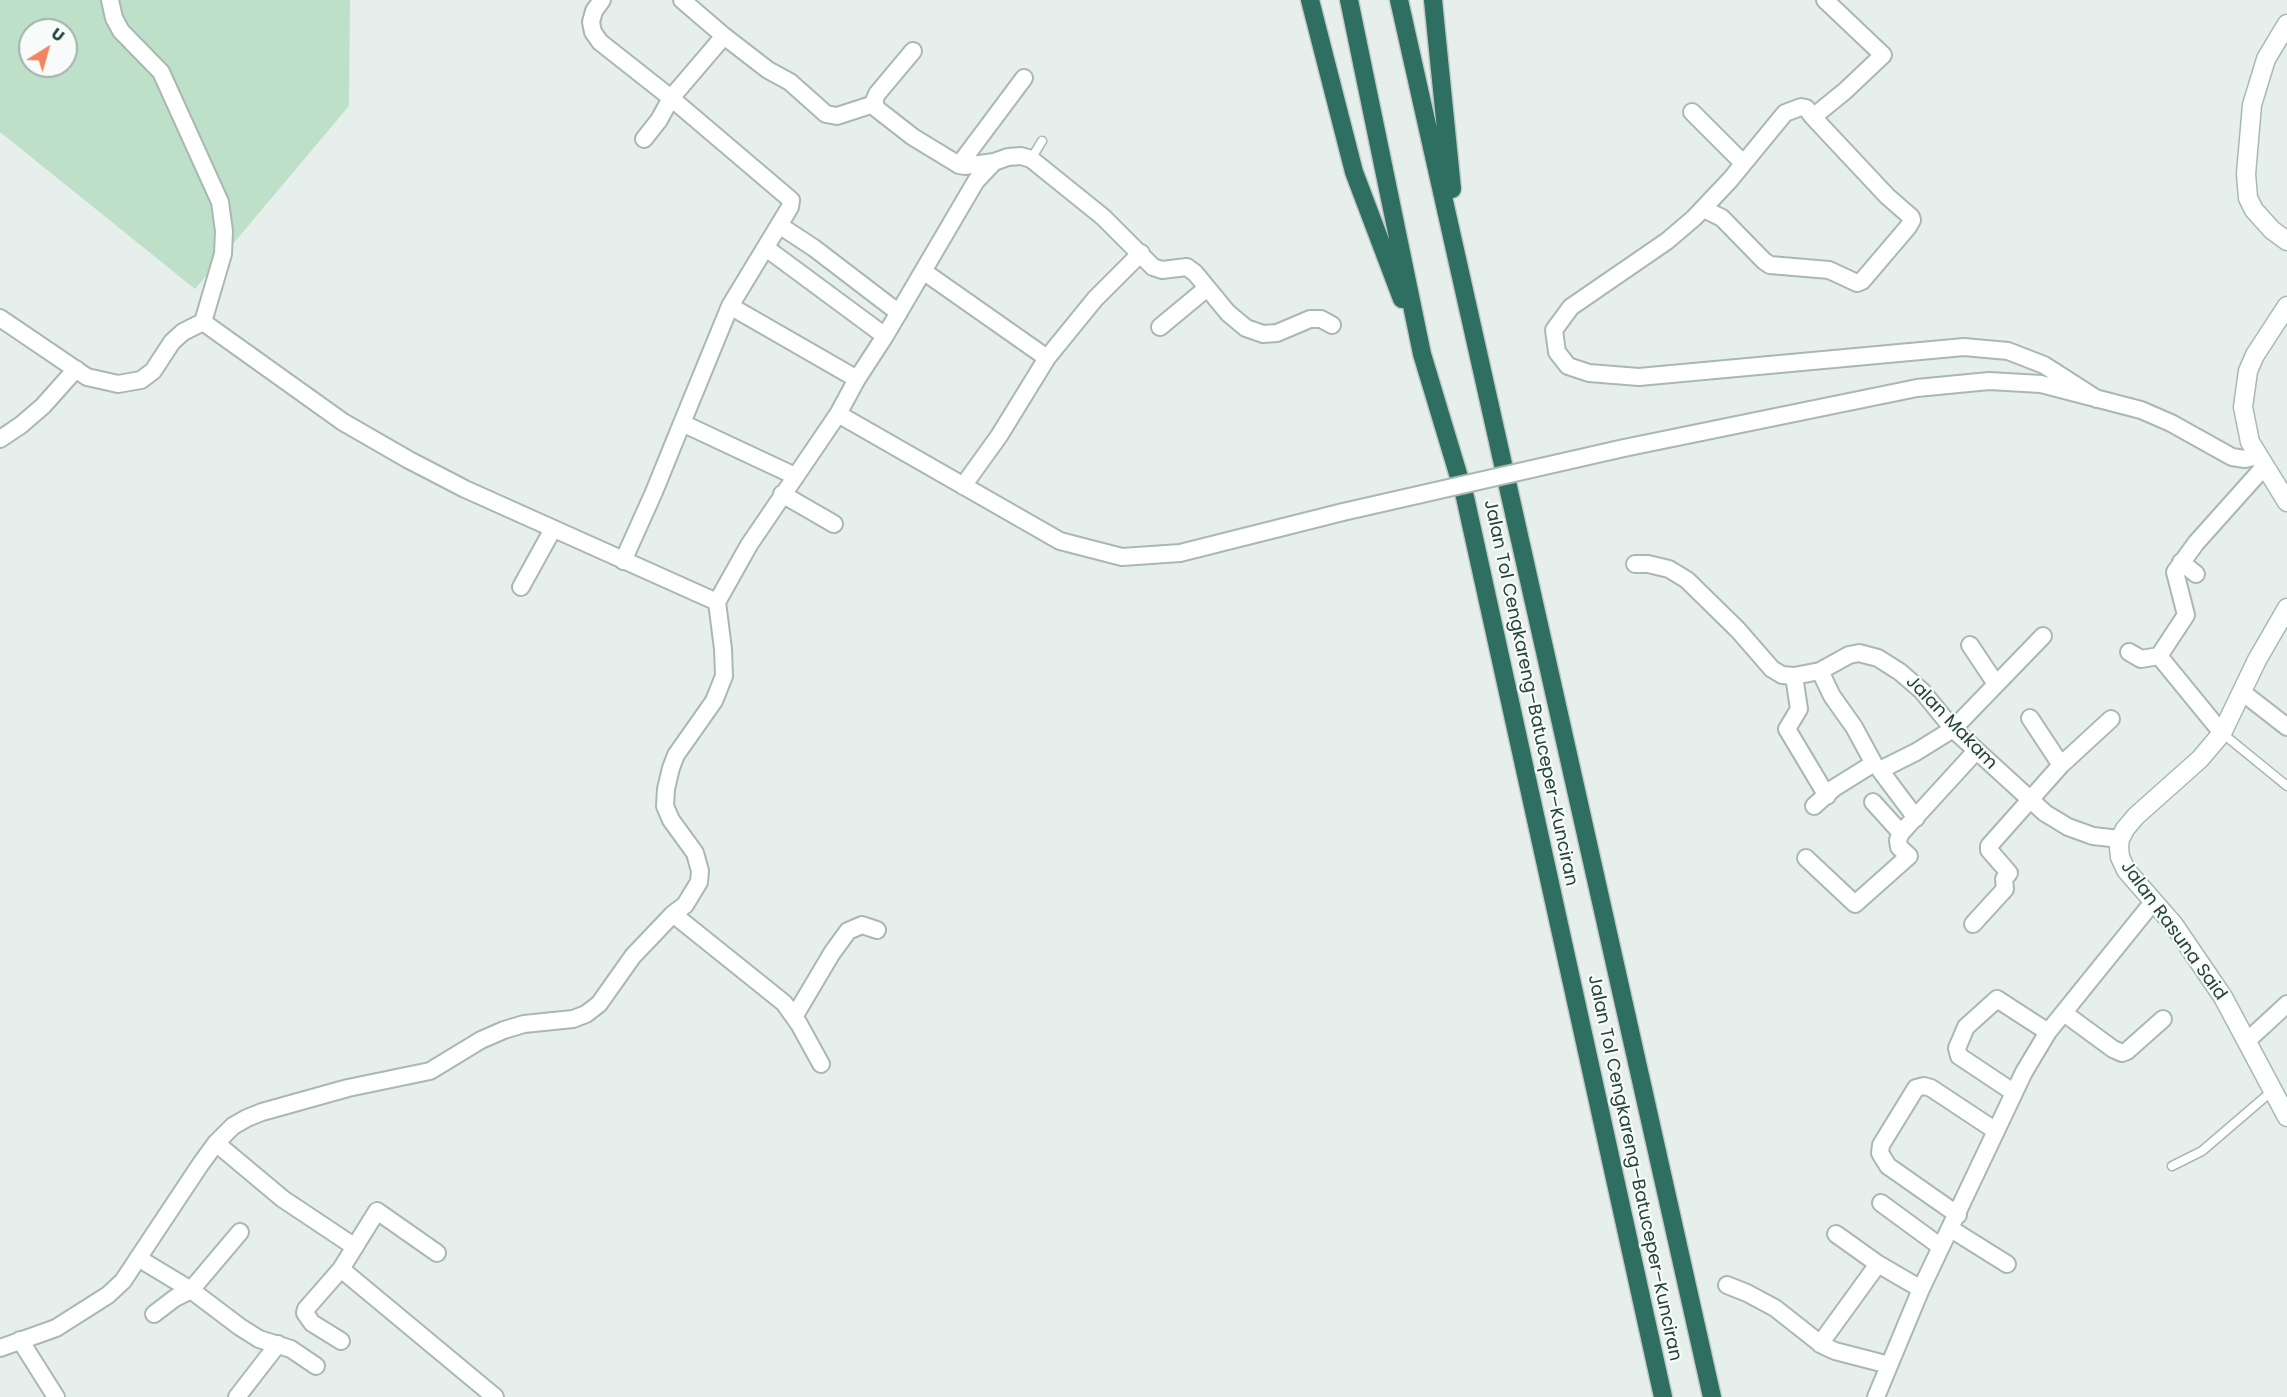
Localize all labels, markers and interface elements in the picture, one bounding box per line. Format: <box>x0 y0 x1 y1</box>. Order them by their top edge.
north arrow <box>18 18 78 78</box>
text: U <box>47 22 69 47</box>
street label: Jalan Tol Cengkareng–Batuceper–Kunciran <box>1478 498 1582 888</box>
street label: Jalan Makam <box>1901 672 2001 774</box>
street label: Jalan Rasuna Said <box>2115 857 2231 1005</box>
street label: Jalan Tol Cengkareng–Batuceper–Kunciran <box>1582 973 1686 1363</box>

